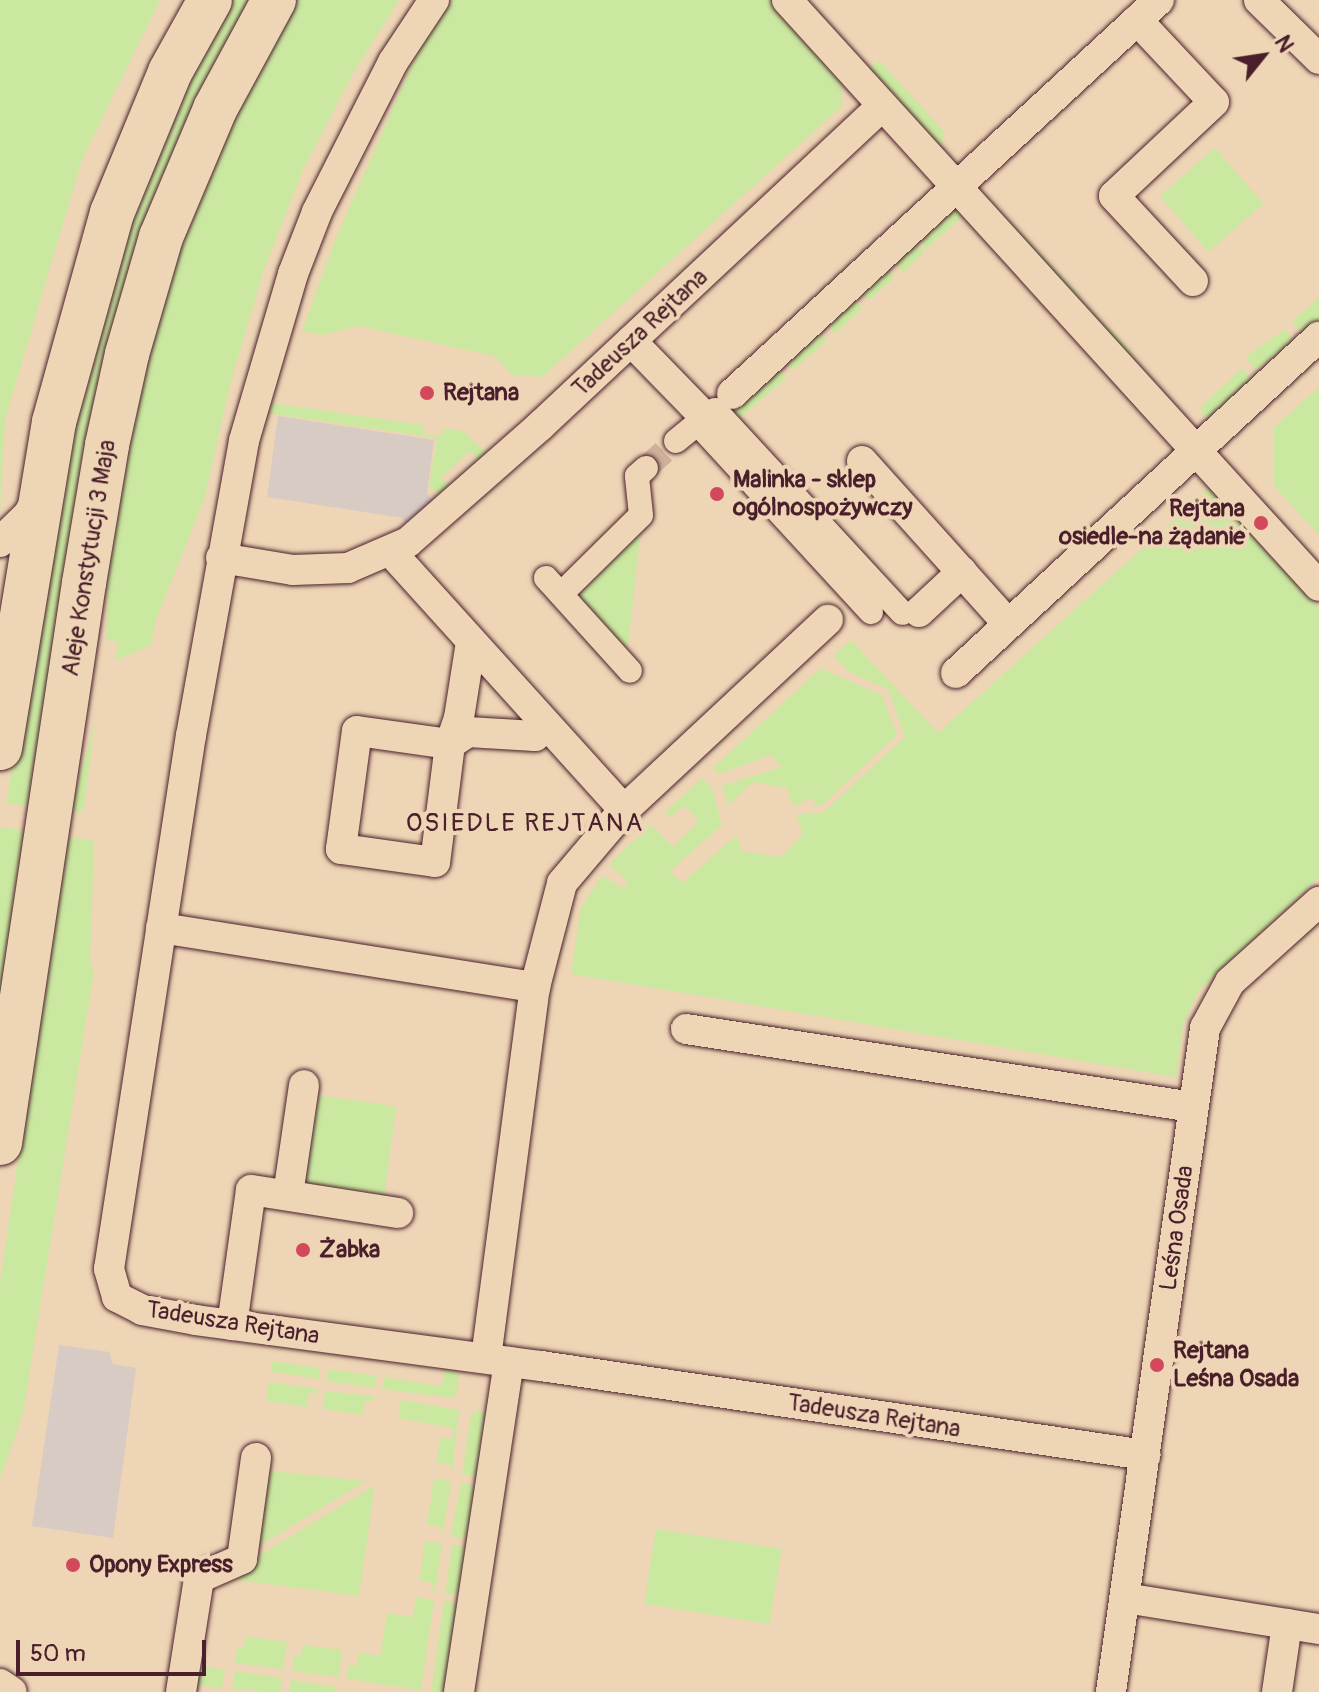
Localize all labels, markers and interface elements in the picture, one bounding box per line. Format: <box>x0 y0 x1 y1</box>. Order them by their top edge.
north arrow <box>1223 16 1303 96</box>
text: N <box>1268 31 1300 57</box>
street label: Tadeusza Rejtana <box>566 263 714 403</box>
place label: Rejtana <box>443 379 519 407</box>
marker: Rejtana <box>418 384 436 402</box>
street label: Aleje Konstytucji 3 Maja <box>56 438 122 678</box>
place label: Malinka - sklep ogólnospożywczy <box>733 466 913 522</box>
marker: Malinka - sklep ogólnospożywczy <box>708 485 726 503</box>
place label: Rejtana osiedle-na żądanie <box>1059 495 1245 551</box>
marker: Rejtana osiedle-na żądanie <box>1252 514 1270 532</box>
district label: OSIEDLE REJTANA <box>406 808 644 840</box>
street label: Leśna Osada <box>1154 1164 1200 1292</box>
place label: Żabka <box>319 1236 380 1264</box>
marker: Żabka <box>294 1241 312 1259</box>
street label: Tadeusza Rejtana <box>144 1295 322 1351</box>
place label: Rejtana Leśna Osada <box>1173 1337 1299 1393</box>
marker: Rejtana Leśna Osada <box>1148 1356 1166 1374</box>
street label: Tadeusza Rejtana <box>785 1388 963 1444</box>
place label: Opony Express <box>89 1551 233 1579</box>
marker: Opony Express <box>64 1556 82 1574</box>
scale bar <box>20 1624 210 1674</box>
text: 50 m <box>30 1639 86 1668</box>

